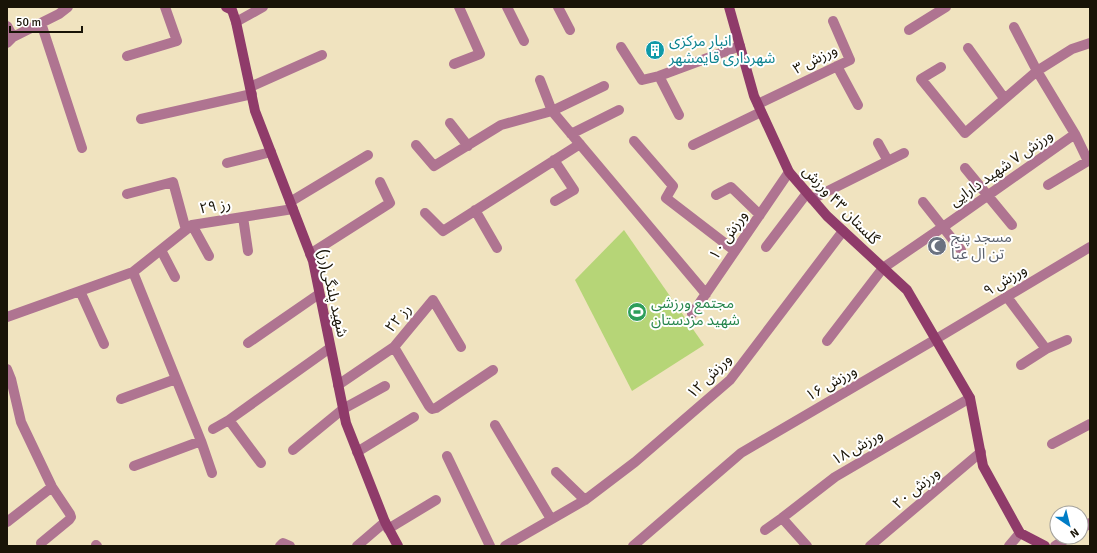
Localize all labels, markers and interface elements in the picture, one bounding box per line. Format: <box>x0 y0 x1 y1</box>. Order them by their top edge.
scale bar <box>10 8 82 34</box>
text: 50 m <box>16 15 41 30</box>
place label: انبار مرکزی شهرداری قایمشهر <box>668 32 776 67</box>
building icon: انبار مرکزی شهرداری قایمشهر <box>644 39 666 61</box>
street label: ورزش ۳ <box>790 40 840 78</box>
street label: ورزش ۷ شهید دارایی <box>946 126 1056 210</box>
street label: گلستان ۴۳ ورزش <box>799 162 884 249</box>
street label: رز ۲۹ <box>198 195 232 217</box>
street label: ورزش ۱۰ <box>705 207 751 263</box>
place label: مسجد پنج تن ال عبا <box>951 228 1012 263</box>
mosque icon: مسجد پنج تن ال عبا <box>926 235 948 257</box>
street label: شهید پلنگی(رز) <box>313 247 352 339</box>
street label: ورزش ۹ <box>980 260 1030 300</box>
place label: مجتمع ورزشی شهید مزدستان <box>651 294 740 329</box>
street label: رز ۲۲ <box>381 300 415 336</box>
sports icon: مجتمع ورزشی شهید مزدستان <box>626 301 648 323</box>
street label: ورزش ۱۲ <box>683 350 735 402</box>
street label: ورزش ۱۶ <box>802 361 860 405</box>
street label: ورزش ۱۸ <box>828 425 886 469</box>
street label: ورزش ۲۰ <box>889 463 943 513</box>
north arrow <box>1049 505 1089 545</box>
text: N <box>1068 525 1081 540</box>

